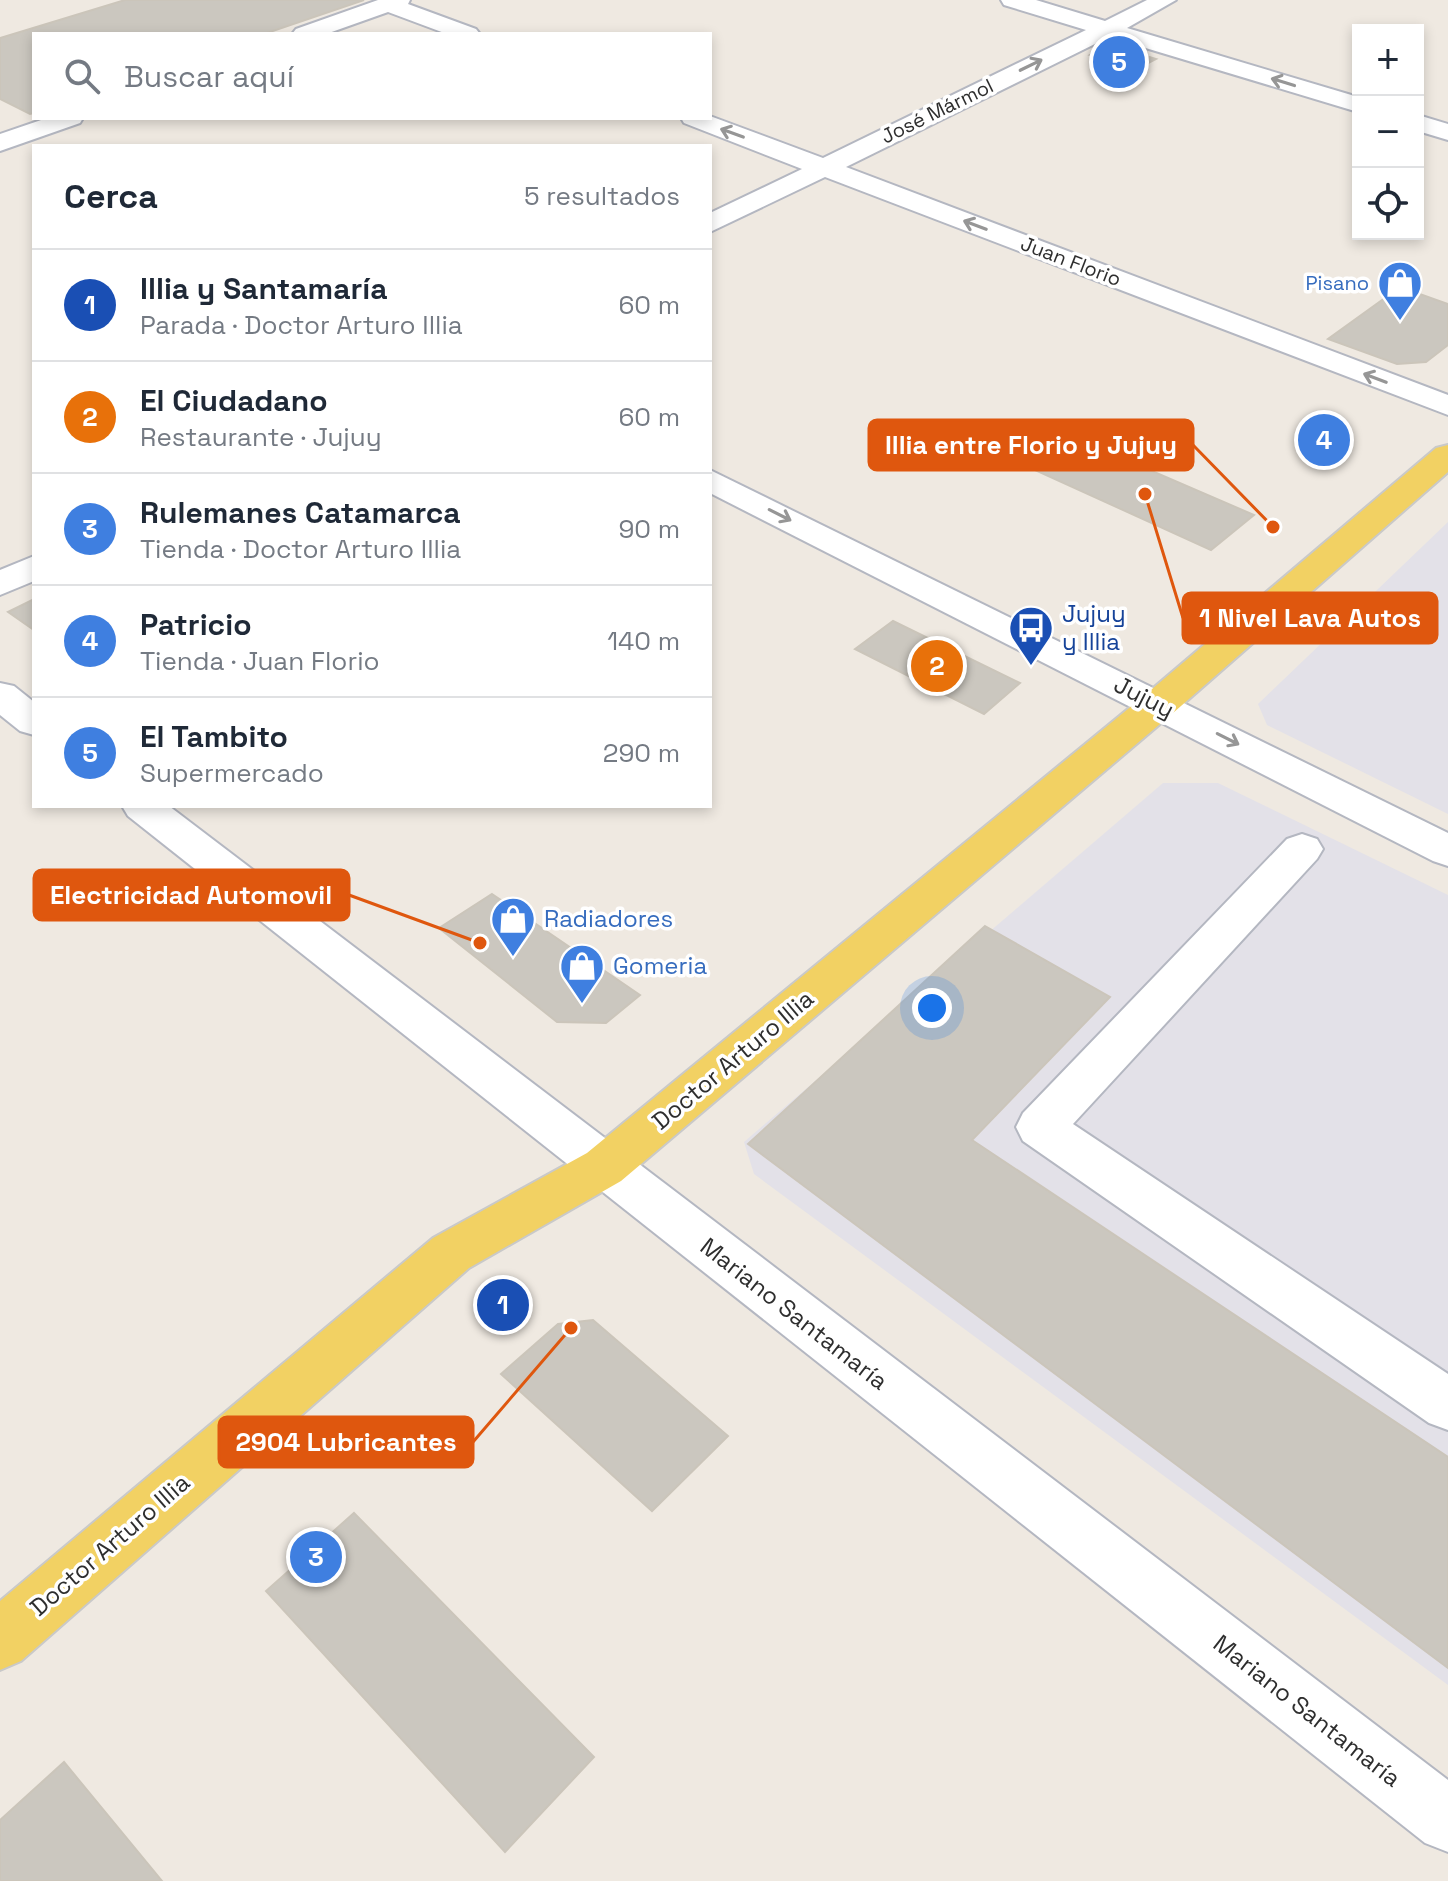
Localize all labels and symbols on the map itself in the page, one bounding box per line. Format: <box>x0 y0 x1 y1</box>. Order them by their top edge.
pin: 5 <box>1093 32 1145 92</box>
one-way arrow <box>1018 57 1042 72</box>
street label: José Mármol <box>876 73 998 149</box>
one-way arrow <box>1271 74 1297 89</box>
one-way arrow <box>721 125 745 139</box>
one-way arrow <box>964 217 988 231</box>
street label: Juan Florio <box>1017 230 1125 292</box>
shop icon: Pisano <box>1376 259 1424 322</box>
place label: Pisano <box>1306 270 1369 296</box>
one-way arrow <box>1363 370 1388 384</box>
pin: 4 <box>1298 410 1350 470</box>
callout: Illia entre Florio y Jujuy <box>869 420 1193 470</box>
text: Illia entre Florio y Jujuy <box>885 428 1177 462</box>
one-way arrow <box>767 507 791 523</box>
callout: 1 Nivel Lava Autos <box>1183 593 1437 643</box>
place label: Jujuy y Illia <box>1062 598 1126 657</box>
text: 1 Nivel Lava Autos <box>1199 601 1421 635</box>
bus stop icon: Jujuy y Illia <box>1007 604 1055 667</box>
pin: 2 <box>911 636 963 696</box>
street label: Jujuy <box>1109 668 1180 725</box>
one-way arrow <box>1216 732 1240 748</box>
callout: Electricidad Automovil <box>34 870 349 920</box>
text: Electricidad Automovil <box>50 878 332 912</box>
shop icon: Radiadores <box>489 895 537 958</box>
place label: Radiadores <box>544 903 673 934</box>
shop icon: Gomeria <box>558 942 606 1005</box>
place label: Gomeria <box>613 950 707 981</box>
street label: Doctor Arturo Illia <box>645 983 820 1136</box>
your location <box>912 988 952 1028</box>
street label: Mariano Santamaría <box>694 1231 895 1397</box>
pin: 1 <box>477 1275 529 1335</box>
callout: 2904 Lubricantes <box>219 1417 473 1467</box>
text: 2904 Lubricantes <box>235 1425 457 1459</box>
street label: Doctor Arturo Illia <box>23 1467 196 1623</box>
pin: 3 <box>290 1527 342 1587</box>
street label: Mariano Santamaría <box>1207 1628 1408 1794</box>

